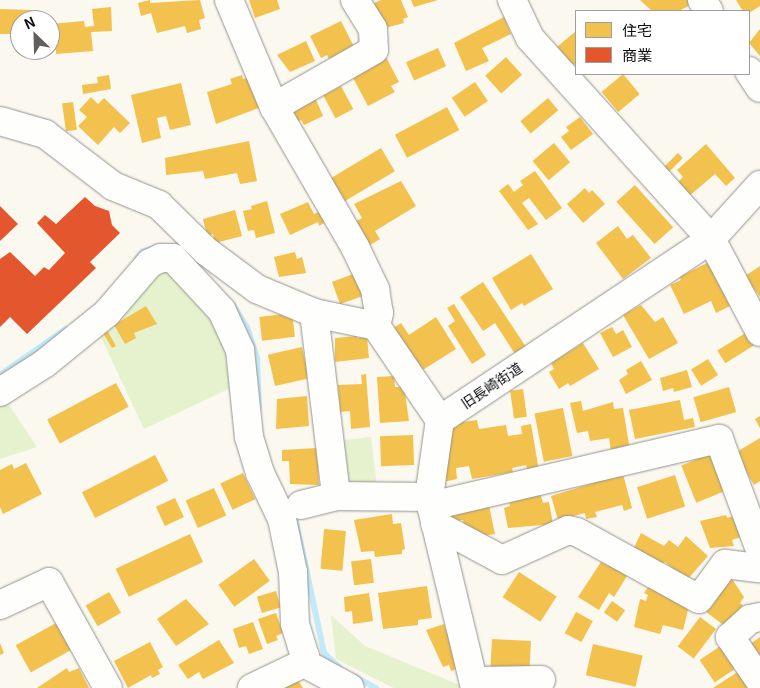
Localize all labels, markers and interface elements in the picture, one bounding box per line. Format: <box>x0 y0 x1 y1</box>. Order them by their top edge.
north arrow <box>10 10 60 60</box>
legend <box>575 10 750 75</box>
text: N <box>20 11 38 33</box>
text: 住宅 <box>622 19 652 40</box>
text: 商業 <box>622 44 652 65</box>
street label: 旧長崎街道 <box>457 358 525 412</box>

